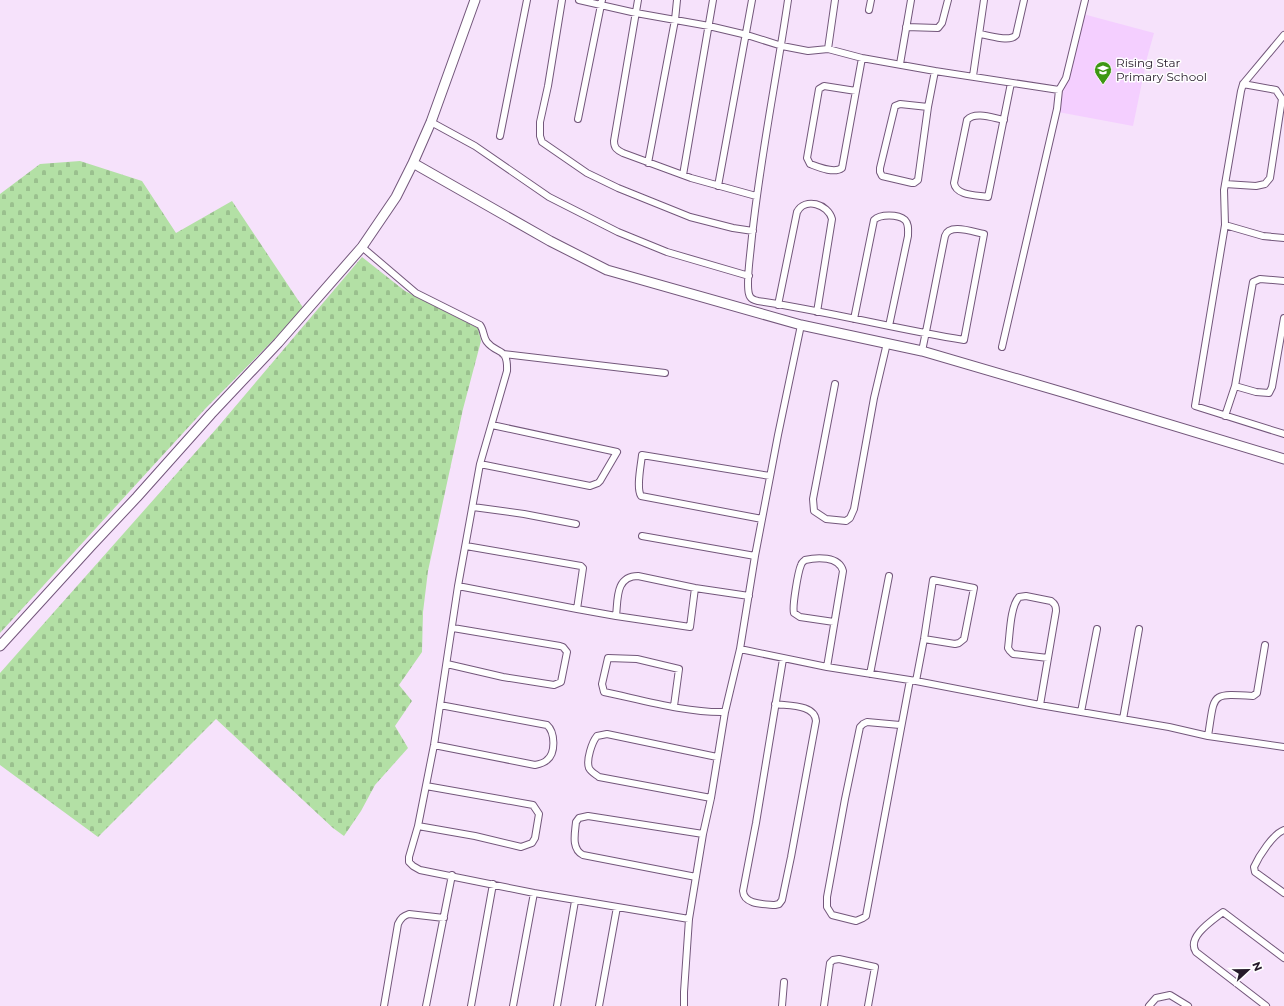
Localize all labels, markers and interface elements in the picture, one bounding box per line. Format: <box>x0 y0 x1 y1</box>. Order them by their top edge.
place label: Rising Star Primary School <box>1116 55 1207 84</box>
school or university icon: Rising Star Primary School <box>1093 60 1113 85</box>
north arrow <box>1228 950 1268 990</box>
text: N <box>1249 960 1265 973</box>

